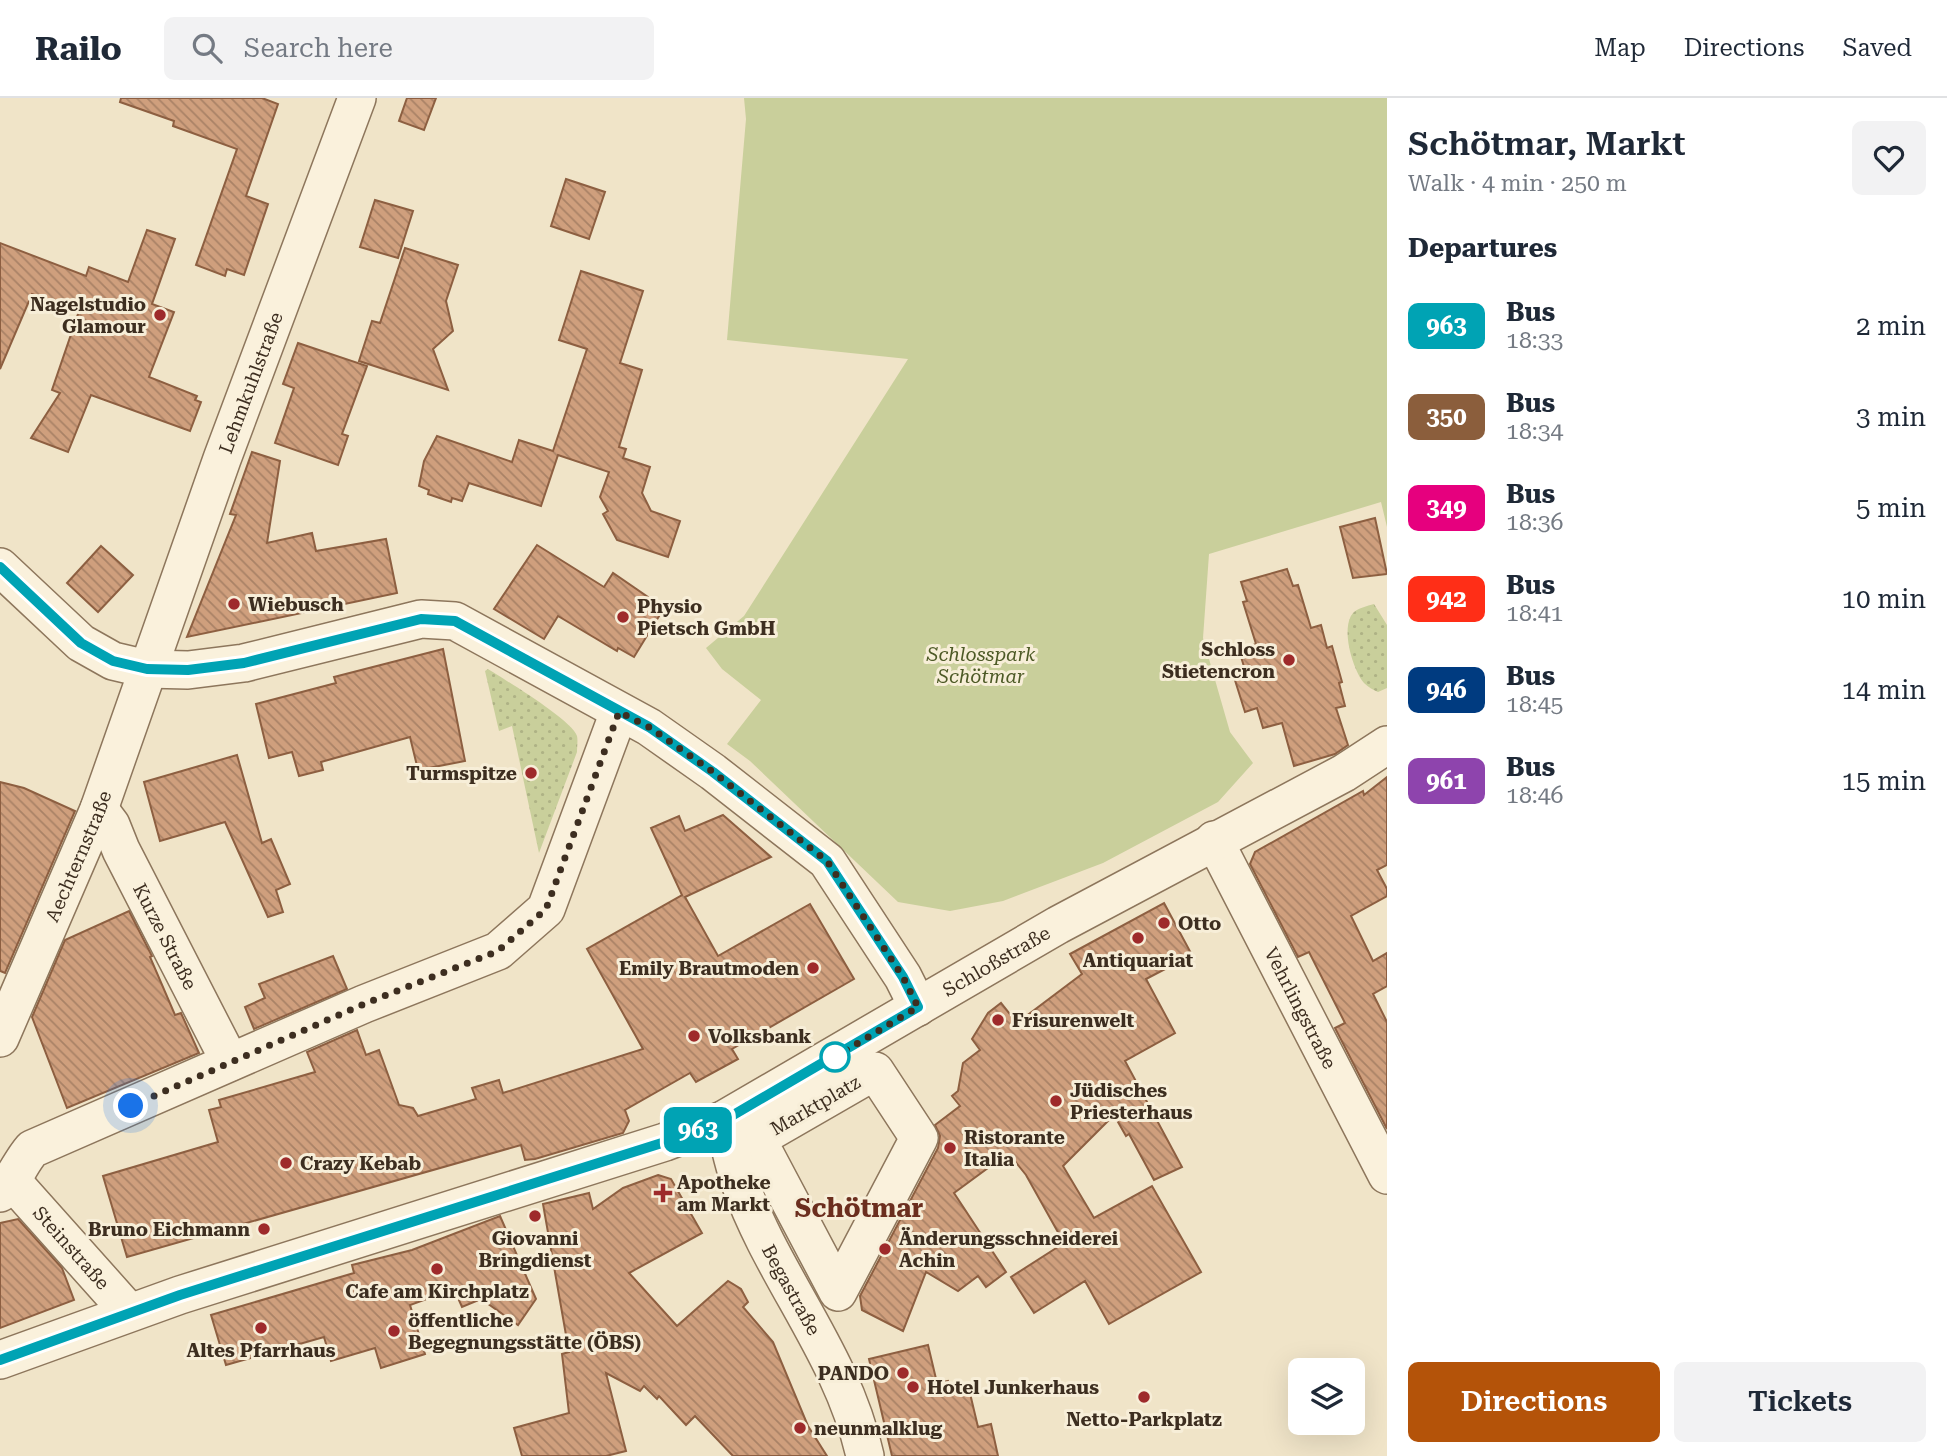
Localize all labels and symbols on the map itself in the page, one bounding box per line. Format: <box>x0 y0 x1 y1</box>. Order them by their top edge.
place label: Nagelstudio Glamour <box>30 293 146 338</box>
marker: Nagelstudio Glamour <box>152 307 168 323</box>
street label: Lehmkuhlstraße <box>214 309 288 457</box>
place label: Wiebusch <box>248 593 344 616</box>
place label: Physio Pietsch GmbH <box>637 595 776 640</box>
marker: Wiebusch <box>226 596 242 612</box>
marker: Physio Pietsch GmbH <box>615 609 631 625</box>
place label: Schloss Stietencron <box>1162 638 1275 683</box>
park label: Schlosspark Schötmar <box>926 643 1036 688</box>
marker: Schloss Stietencron <box>1281 652 1297 668</box>
place label: Turmspitze <box>406 762 517 785</box>
marker: Turmspitze <box>523 765 539 781</box>
street label: Aechternstraße <box>41 788 117 926</box>
street label: Kurze Straße <box>128 880 202 993</box>
place label: Otto <box>1178 912 1221 935</box>
marker: Otto <box>1156 915 1172 931</box>
street label: Schloßstraße <box>939 921 1054 1002</box>
marker: Antiquariat <box>1130 930 1146 946</box>
street label: Vehrlingstraße <box>1259 943 1341 1073</box>
place label: Antiquariat <box>1083 949 1194 972</box>
place label: Emily Brautmoden <box>619 957 799 980</box>
marker: Emily Brautmoden <box>805 960 821 976</box>
place label: Frisurenwelt <box>1012 1009 1134 1032</box>
marker: Frisurenwelt <box>990 1012 1006 1028</box>
place label: Volksbank <box>708 1025 811 1048</box>
marker: Volksbank <box>686 1028 702 1044</box>
unlabelled marker <box>820 1042 850 1072</box>
street label: Marktplatz <box>766 1070 864 1140</box>
place label: Jüdisches Priesterhaus <box>1070 1079 1193 1124</box>
your location <box>113 1088 148 1123</box>
marker: Jüdisches Priesterhaus <box>1048 1093 1064 1109</box>
line badge: 963 <box>658 1107 738 1153</box>
place label: Ristorante Italia <box>964 1126 1065 1171</box>
marker: Ristorante Italia <box>942 1140 958 1156</box>
place label: Crazy Kebab <box>300 1152 422 1175</box>
marker: Crazy Kebab <box>278 1155 294 1171</box>
place label: Apotheke am Markt <box>677 1171 771 1216</box>
marker: Apotheke am Markt <box>655 1185 671 1201</box>
district label: Schötmar <box>795 1193 924 1223</box>
street label: Steinstraße <box>28 1202 114 1294</box>
marker: Giovanni Bringdienst <box>527 1208 543 1224</box>
place label: Bruno Eichmann <box>88 1218 250 1241</box>
marker: Bruno Eichmann <box>256 1221 272 1237</box>
place label: Giovanni Bringdienst <box>478 1227 592 1272</box>
place label: Änderungsschneiderei Achin <box>899 1227 1118 1272</box>
street label: Begastraße <box>757 1241 826 1339</box>
marker: Änderungsschneiderei Achin <box>877 1241 893 1257</box>
marker: Cafe am Kirchplatz <box>429 1261 445 1277</box>
place label: Cafe am Kirchplatz <box>345 1280 529 1303</box>
place label: öffentliche Begegnungsstätte (ÖBS) <box>408 1309 641 1354</box>
marker: Altes Pfarrhaus <box>253 1320 269 1336</box>
marker: öffentliche Begegnungsstätte (ÖBS) <box>386 1323 402 1339</box>
place label: Altes Pfarrhaus <box>186 1339 336 1362</box>
place label: PANDO <box>818 1362 889 1385</box>
marker: PANDO <box>895 1365 911 1381</box>
place label: Hotel Junkerhaus <box>927 1376 1099 1399</box>
marker: Hotel Junkerhaus <box>905 1379 921 1395</box>
marker: Netto-Parkplatz <box>1136 1389 1152 1405</box>
place label: Netto-Parkplatz <box>1066 1408 1222 1431</box>
place label: neunmalklug <box>814 1417 943 1440</box>
marker: neunmalklug <box>792 1420 808 1436</box>

